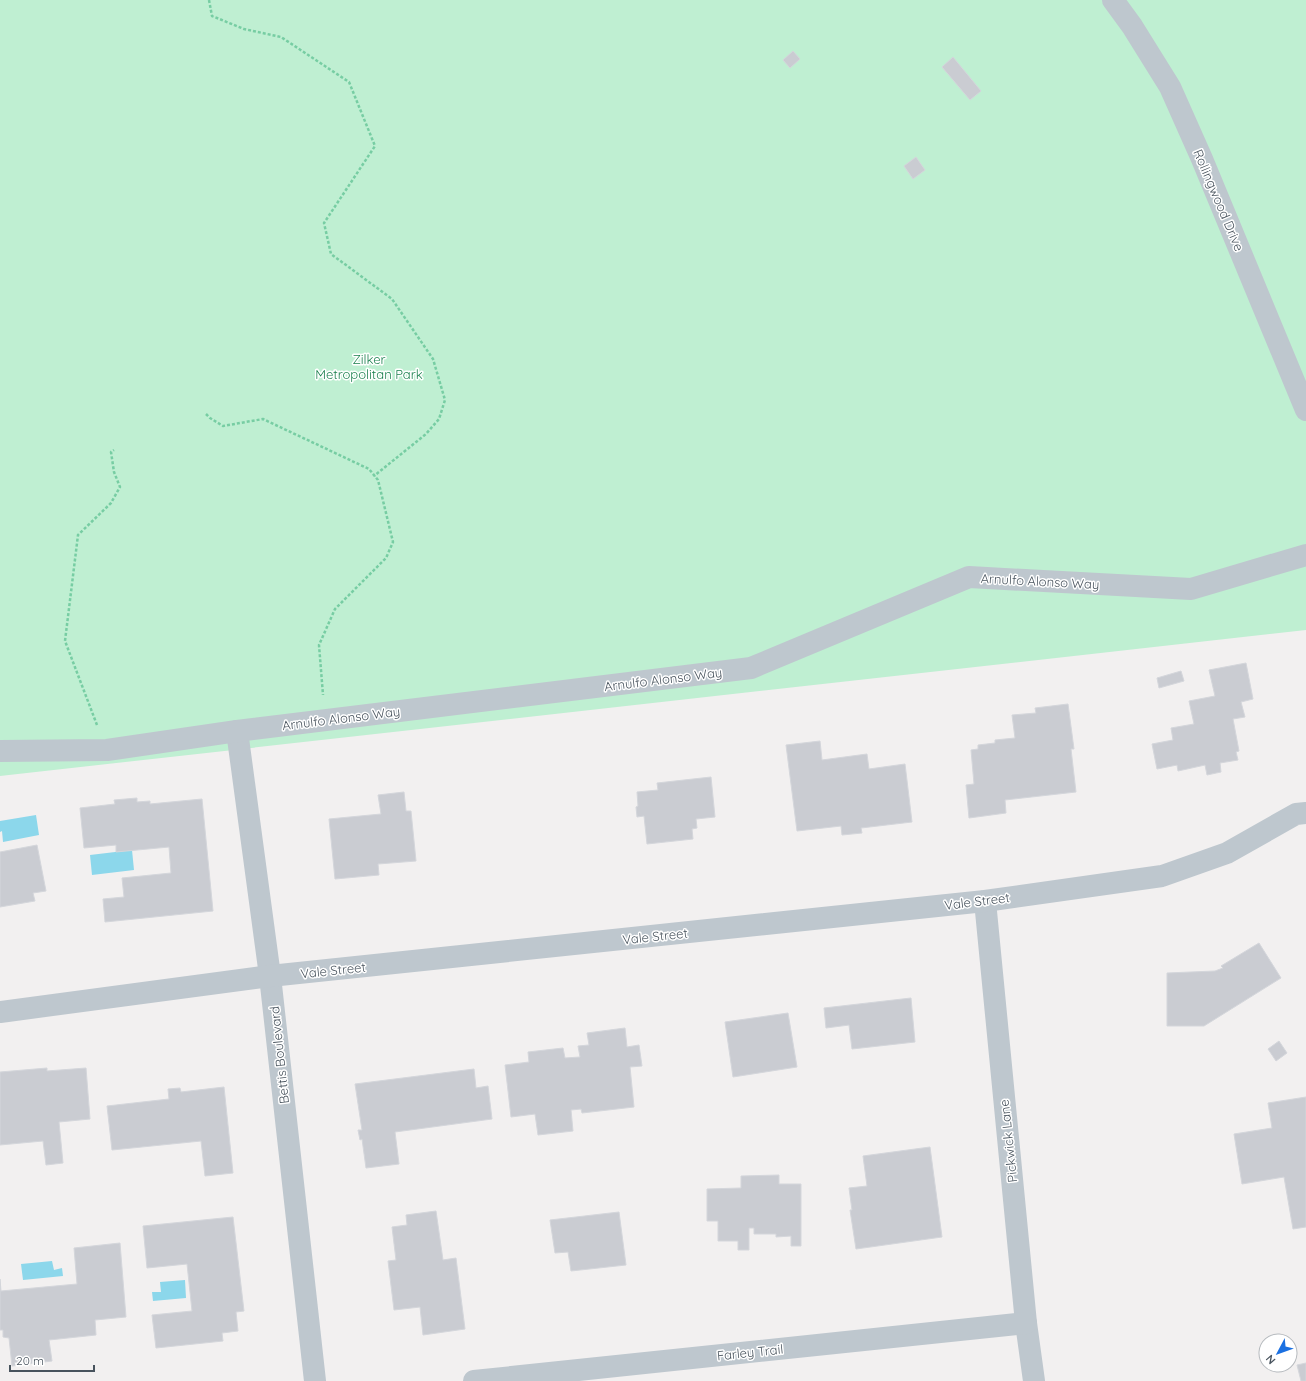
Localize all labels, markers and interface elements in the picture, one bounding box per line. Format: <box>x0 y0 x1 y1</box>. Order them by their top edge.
street label: Rollingwood Drive <box>1190 147 1248 253</box>
park label: Zilker Metropolitan Park <box>315 351 423 382</box>
street label: Arnulfo Alonso Way <box>980 570 1100 592</box>
street label: Arnulfo Alonso Way <box>603 664 723 694</box>
street label: Arnulfo Alonso Way <box>281 703 401 733</box>
street label: Vale Street <box>943 889 1011 913</box>
street label: Vale Street <box>622 925 688 947</box>
street label: Vale Street <box>300 959 366 981</box>
street label: Bettis Boulevard <box>266 1005 292 1105</box>
street label: Pickwick Lane <box>996 1099 1020 1183</box>
north arrow <box>1258 1333 1298 1373</box>
street label: Farley Trail <box>716 1341 784 1363</box>
scale bar <box>10 1347 94 1373</box>
text: N <box>1263 1352 1278 1367</box>
text: 20 m <box>16 1353 44 1368</box>

